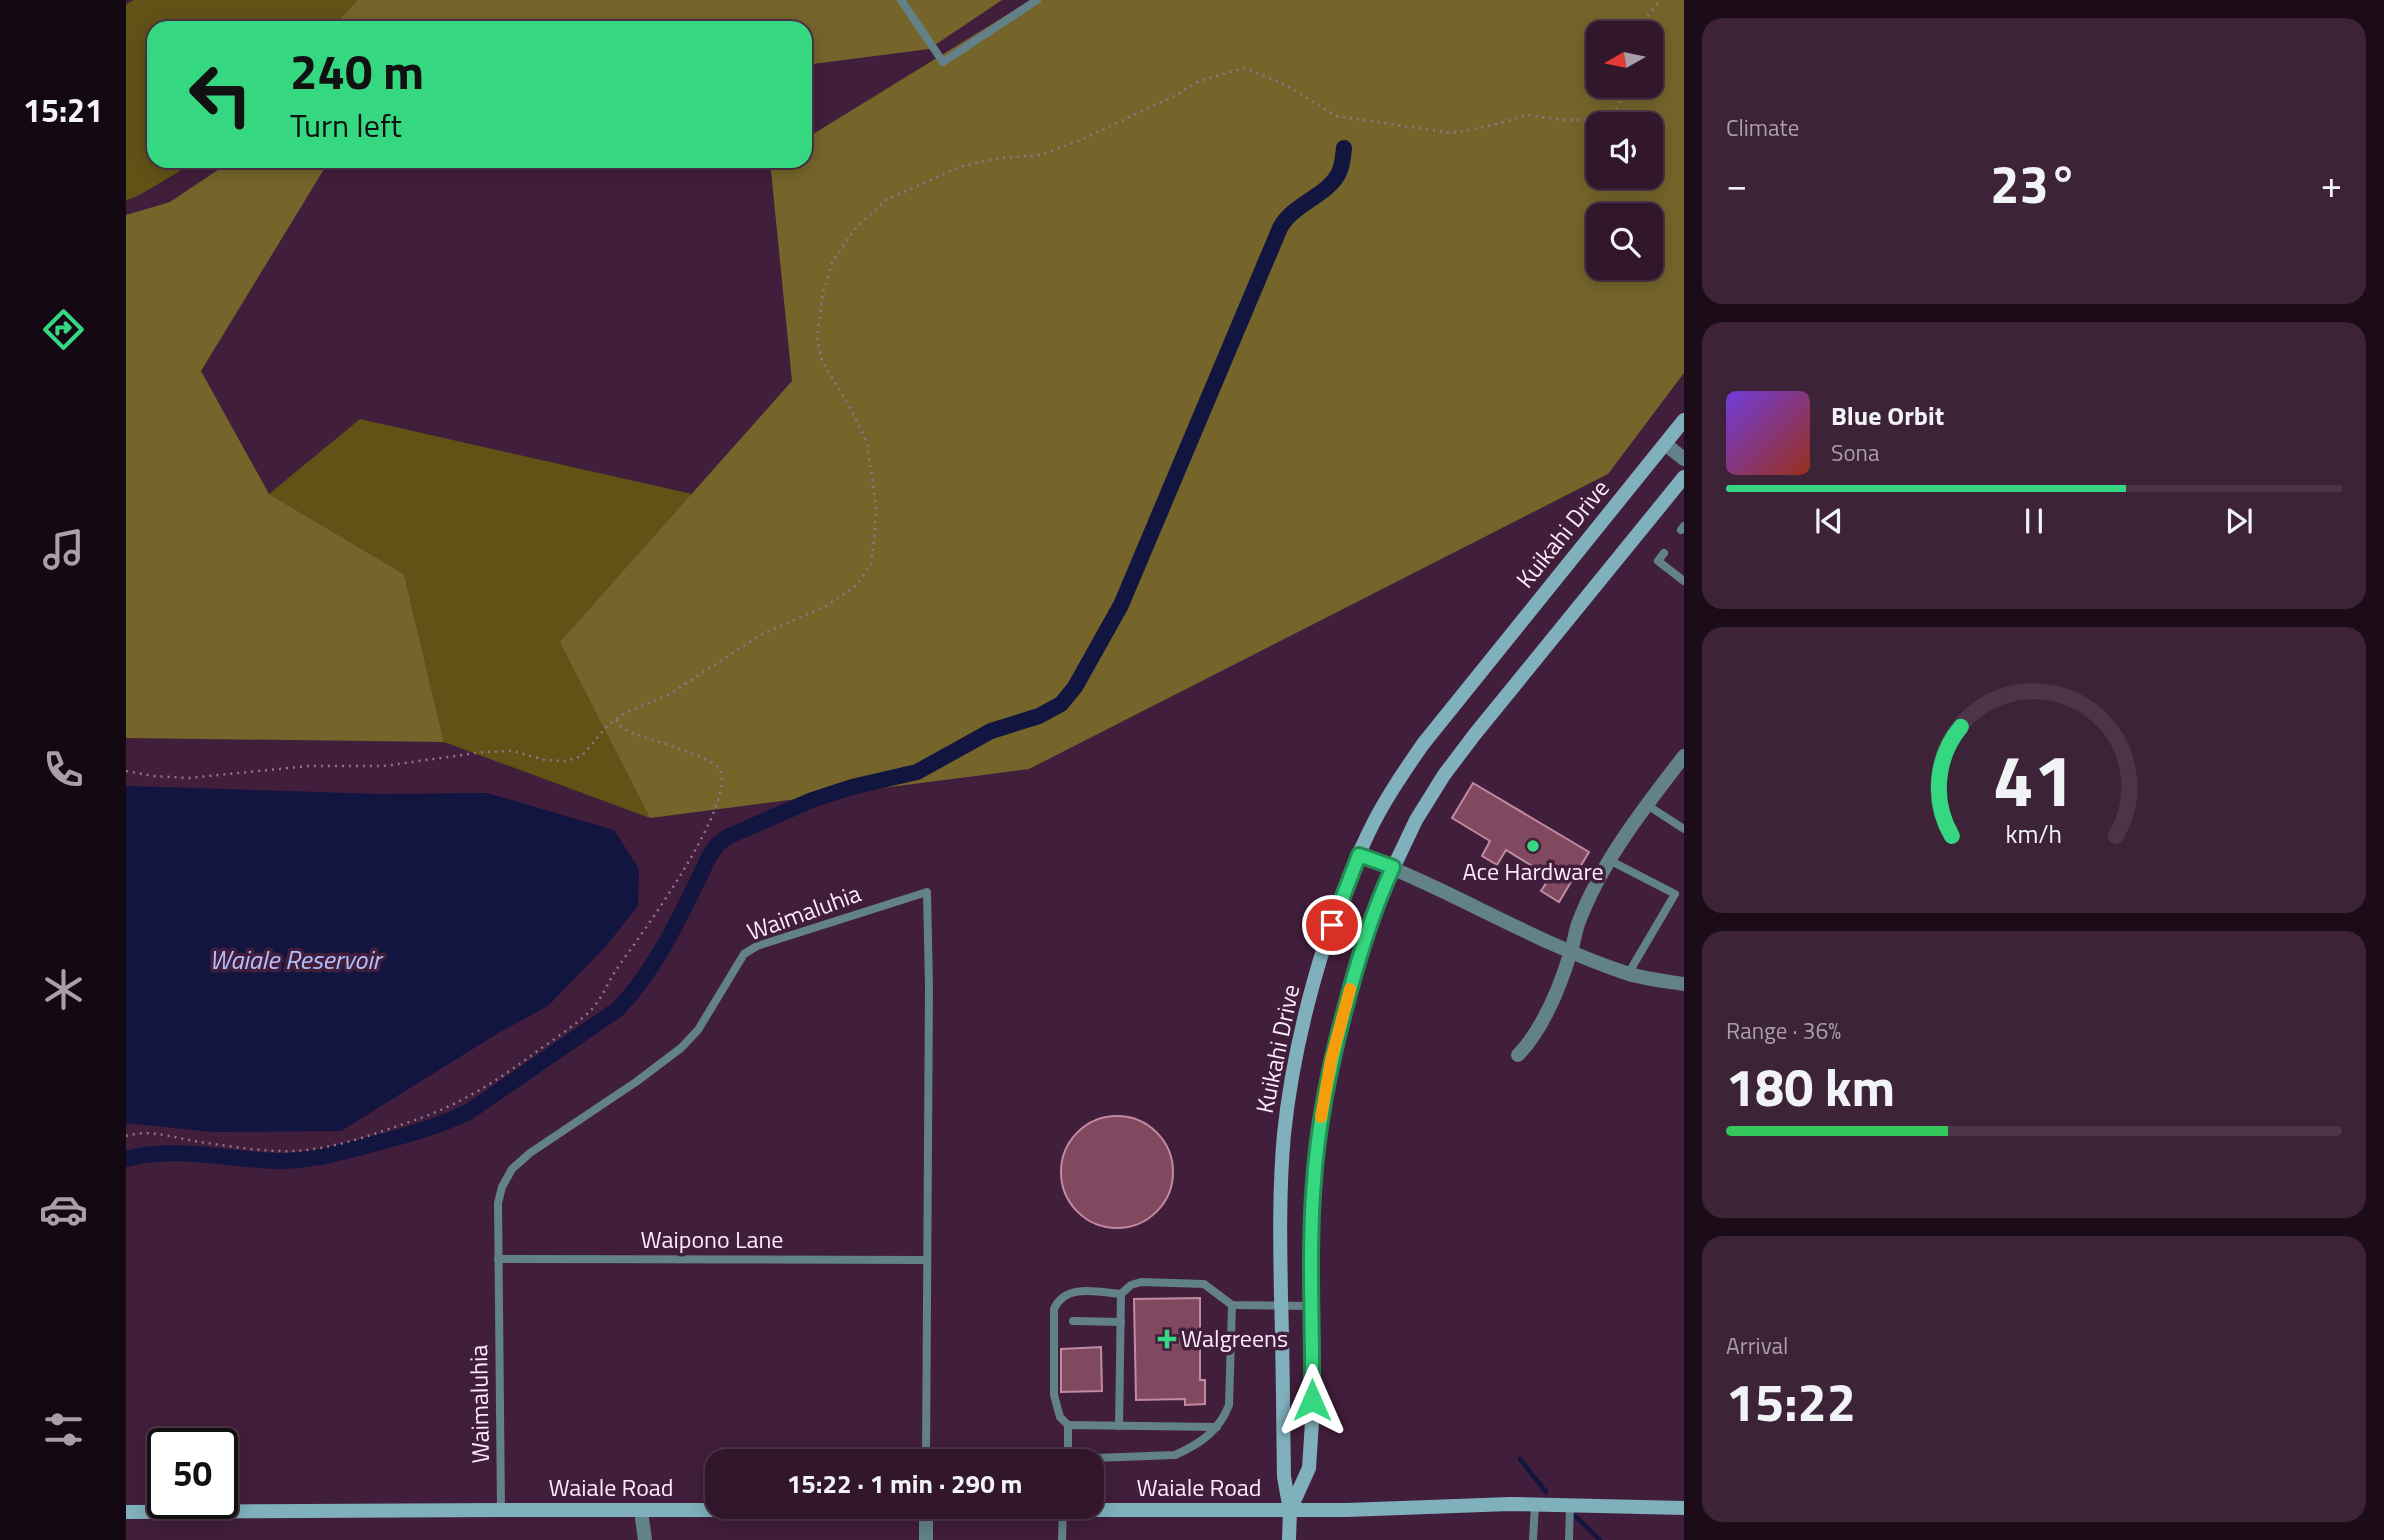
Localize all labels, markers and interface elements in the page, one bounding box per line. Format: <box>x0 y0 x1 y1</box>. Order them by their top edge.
north arrow <box>1586 21 1662 98</box>
map controls <box>1586 21 1663 280</box>
text: 240 m <box>290 33 424 108</box>
icon: left <box>175 49 266 140</box>
text: 15:21 <box>23 86 103 134</box>
text: Turn left <box>290 101 402 149</box>
text: Climate <box>1726 110 1799 145</box>
button: sound <box>1586 112 1663 189</box>
text: 23° <box>1990 144 2078 223</box>
text: − <box>1726 155 1747 213</box>
text: + <box>2321 155 2342 213</box>
button: search <box>1586 203 1663 280</box>
icon: directions <box>39 305 88 354</box>
text: Blue Orbit <box>1831 396 1944 435</box>
text: Sona <box>1831 435 1879 470</box>
street label: Kuikahi Drive <box>1507 471 1617 595</box>
icon: previous <box>1810 502 1848 540</box>
icon: pause <box>2015 502 2053 540</box>
icon: next <box>2220 502 2258 540</box>
icon: music <box>39 525 88 574</box>
text: 41 <box>1993 724 2075 834</box>
icon: phone <box>39 745 88 794</box>
text: km/h <box>2006 815 2062 853</box>
marker: Ace Hardware <box>1525 838 1541 854</box>
place label: Ace Hardware <box>1462 853 1604 889</box>
street label: Waimaluhia <box>742 875 866 949</box>
pin <box>1302 895 1362 955</box>
icon: arrive <box>1313 906 1351 944</box>
water label: Waiale Reservoir <box>209 940 384 979</box>
icon: climate <box>39 965 88 1014</box>
street label: Kuikahi Drive <box>1246 981 1308 1116</box>
text: Range · 36% <box>1726 1013 1841 1048</box>
text: 180 km <box>1726 1047 1895 1126</box>
icon: car <box>39 1185 88 1234</box>
street label: Waipono Lane <box>641 1221 783 1257</box>
place label: Walgreens <box>1181 1320 1288 1356</box>
text: Arrival <box>1726 1328 1788 1363</box>
marker: Walgreens <box>1159 1331 1175 1347</box>
street label: Waimaluhia <box>460 1344 498 1464</box>
text: 15:22 <box>1726 1362 1856 1441</box>
position arrow <box>1275 1363 1349 1437</box>
icon: filters <box>39 1405 88 1454</box>
speed limit sign: 50 <box>147 1428 238 1519</box>
text: 15:22 · 1 min · 290 m <box>787 1464 1022 1503</box>
street label: Waiale Road <box>548 1469 674 1505</box>
street label: Waiale Road <box>1136 1469 1262 1505</box>

